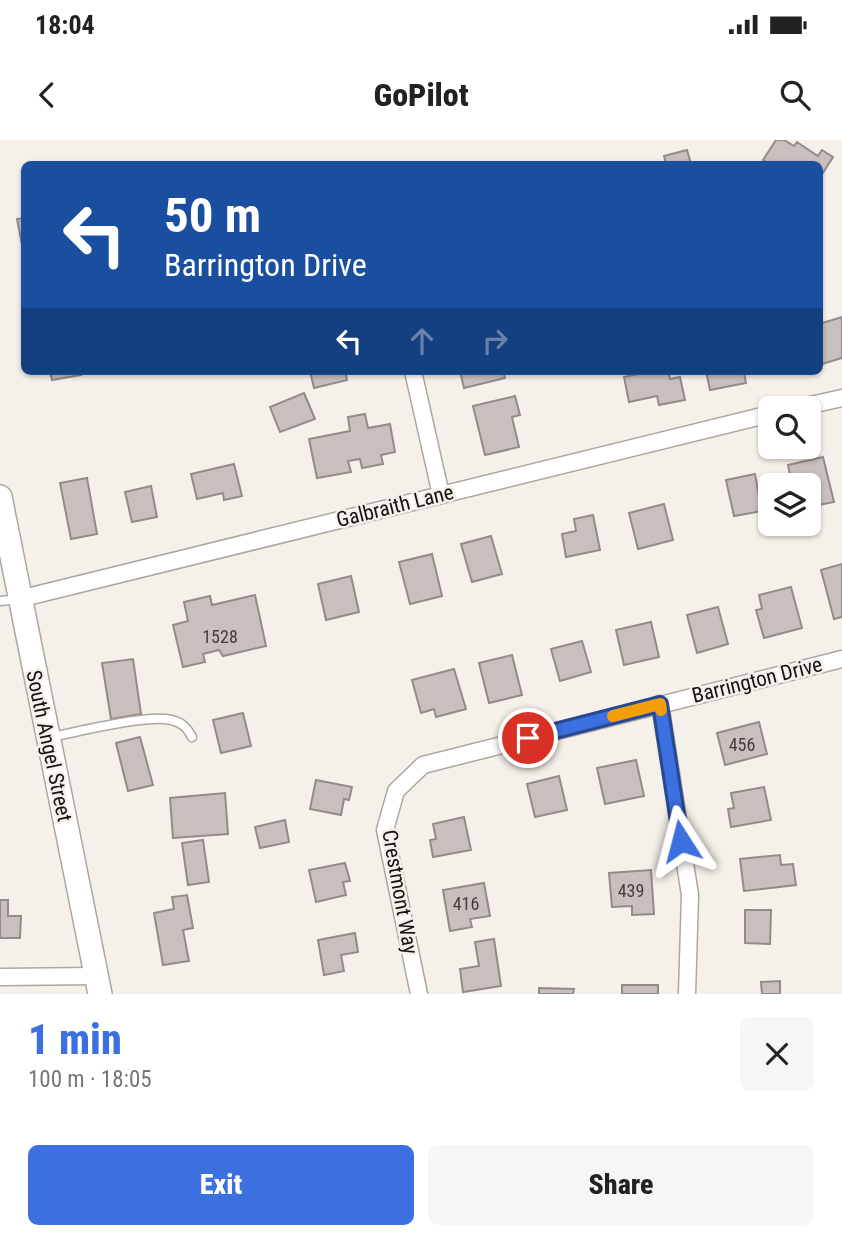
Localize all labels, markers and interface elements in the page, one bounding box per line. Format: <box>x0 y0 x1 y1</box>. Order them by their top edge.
text: 18:04 <box>35 10 95 40</box>
icon: back <box>28 76 66 114</box>
text: GoPilot <box>373 76 469 114</box>
icon: search <box>776 76 814 114</box>
text: 50 m <box>164 187 261 244</box>
icon: left <box>49 189 140 280</box>
text: Barrington Drive <box>164 246 367 284</box>
icon: left <box>330 322 368 360</box>
icon: ahead <box>403 322 441 360</box>
icon: right <box>476 322 514 360</box>
map controls <box>758 396 821 536</box>
button: search <box>758 396 821 459</box>
button: layers <box>758 473 821 536</box>
street label: Galbraith Lane <box>334 480 456 532</box>
house number: 1528 <box>202 626 238 647</box>
street label: Barrington Drive <box>690 652 825 708</box>
street label: South Angel Street <box>21 668 77 824</box>
pin <box>498 708 558 768</box>
icon: arrive <box>509 719 547 757</box>
house number: 456 <box>729 734 755 755</box>
position arrow <box>644 804 718 878</box>
street label: Crestmont Way <box>377 828 423 956</box>
house number: 439 <box>618 880 644 901</box>
house number: 416 <box>453 893 479 914</box>
text: 1 min <box>28 1015 122 1064</box>
button: close <box>740 1017 814 1091</box>
text: 100 m · 18:05 <box>28 1066 152 1093</box>
button: Exit <box>28 1145 414 1225</box>
button: Share <box>428 1145 814 1225</box>

